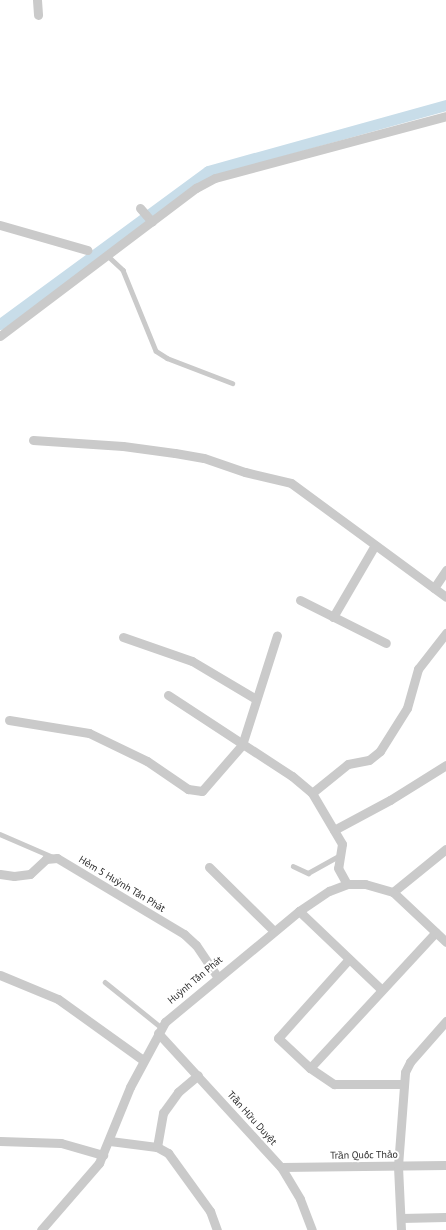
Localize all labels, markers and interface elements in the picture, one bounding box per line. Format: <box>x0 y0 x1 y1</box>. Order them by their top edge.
street label: Hẻm 5 Huỳnh Tấn Phát <box>76 853 168 915</box>
street label: Huỳnh Tấn Phát <box>165 954 225 1006</box>
street label: Trần Hữu Duyệt <box>225 1088 279 1148</box>
street label: Trần Quốc Thảo <box>330 1148 398 1162</box>

